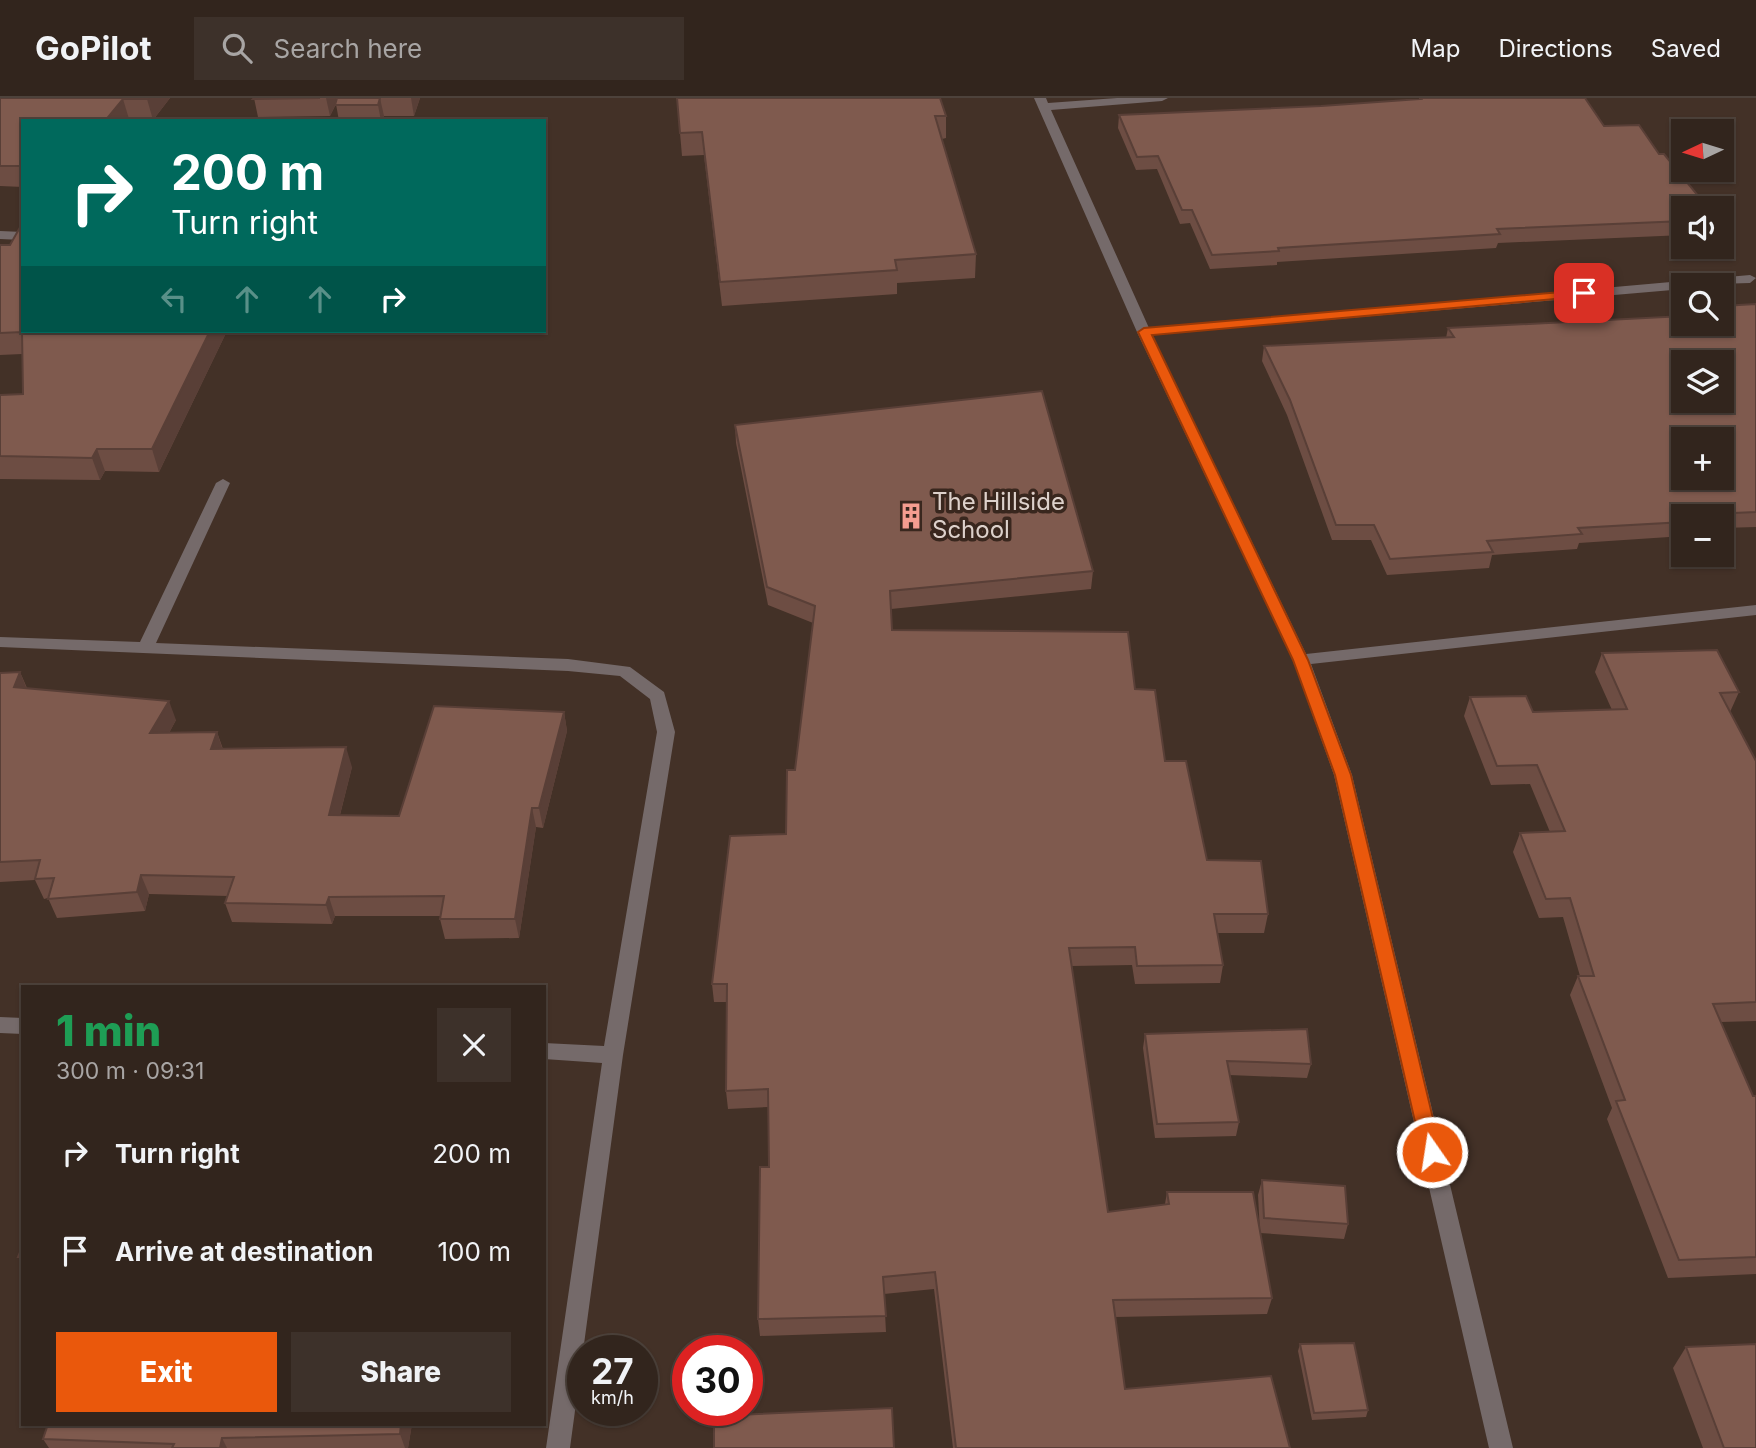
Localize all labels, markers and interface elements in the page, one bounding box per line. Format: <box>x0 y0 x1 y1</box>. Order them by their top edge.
search box <box>194 17 684 80</box>
text: GoPilot <box>35 28 152 68</box>
icon: search <box>218 29 256 67</box>
text: Search here <box>274 33 422 64</box>
text: Map <box>1411 34 1460 63</box>
text: Directions <box>1498 34 1613 63</box>
text: Saved <box>1651 34 1721 63</box>
north arrow <box>1671 119 1734 182</box>
map controls <box>1671 119 1734 567</box>
text: 200 m <box>171 143 324 202</box>
icon: right <box>56 147 147 238</box>
button: sound <box>1671 196 1734 259</box>
text: Turn right <box>171 203 318 242</box>
pin <box>1554 263 1614 323</box>
button: search <box>1671 273 1734 336</box>
icon: arrive <box>1565 274 1603 312</box>
icon: left <box>155 280 193 318</box>
icon: ahead <box>228 280 266 318</box>
icon: ahead <box>301 280 339 318</box>
icon: right <box>374 280 412 318</box>
button: layers <box>1671 350 1734 413</box>
button: + <box>1671 427 1734 490</box>
place label: The Hillside School <box>932 487 1065 544</box>
building icon: The Hillside School <box>896 501 926 531</box>
button: − <box>1671 504 1734 567</box>
text: 1 min <box>56 1005 161 1056</box>
button: close <box>437 1008 511 1082</box>
text: 300 m · 09:31 <box>56 1057 204 1085</box>
position arrow <box>1395 1115 1469 1189</box>
icon: right <box>56 1134 94 1172</box>
text: Turn right <box>115 1138 240 1169</box>
text: 200 m <box>432 1138 511 1169</box>
icon: arrive <box>56 1232 94 1270</box>
text: Arrive at destination <box>115 1236 374 1267</box>
text: 100 m <box>438 1236 511 1267</box>
button: Exit <box>56 1332 277 1412</box>
button: Share <box>291 1332 511 1412</box>
speed limit sign: 30 <box>672 1335 763 1426</box>
text: 27 <box>591 1350 634 1392</box>
text: km/h <box>591 1387 634 1408</box>

